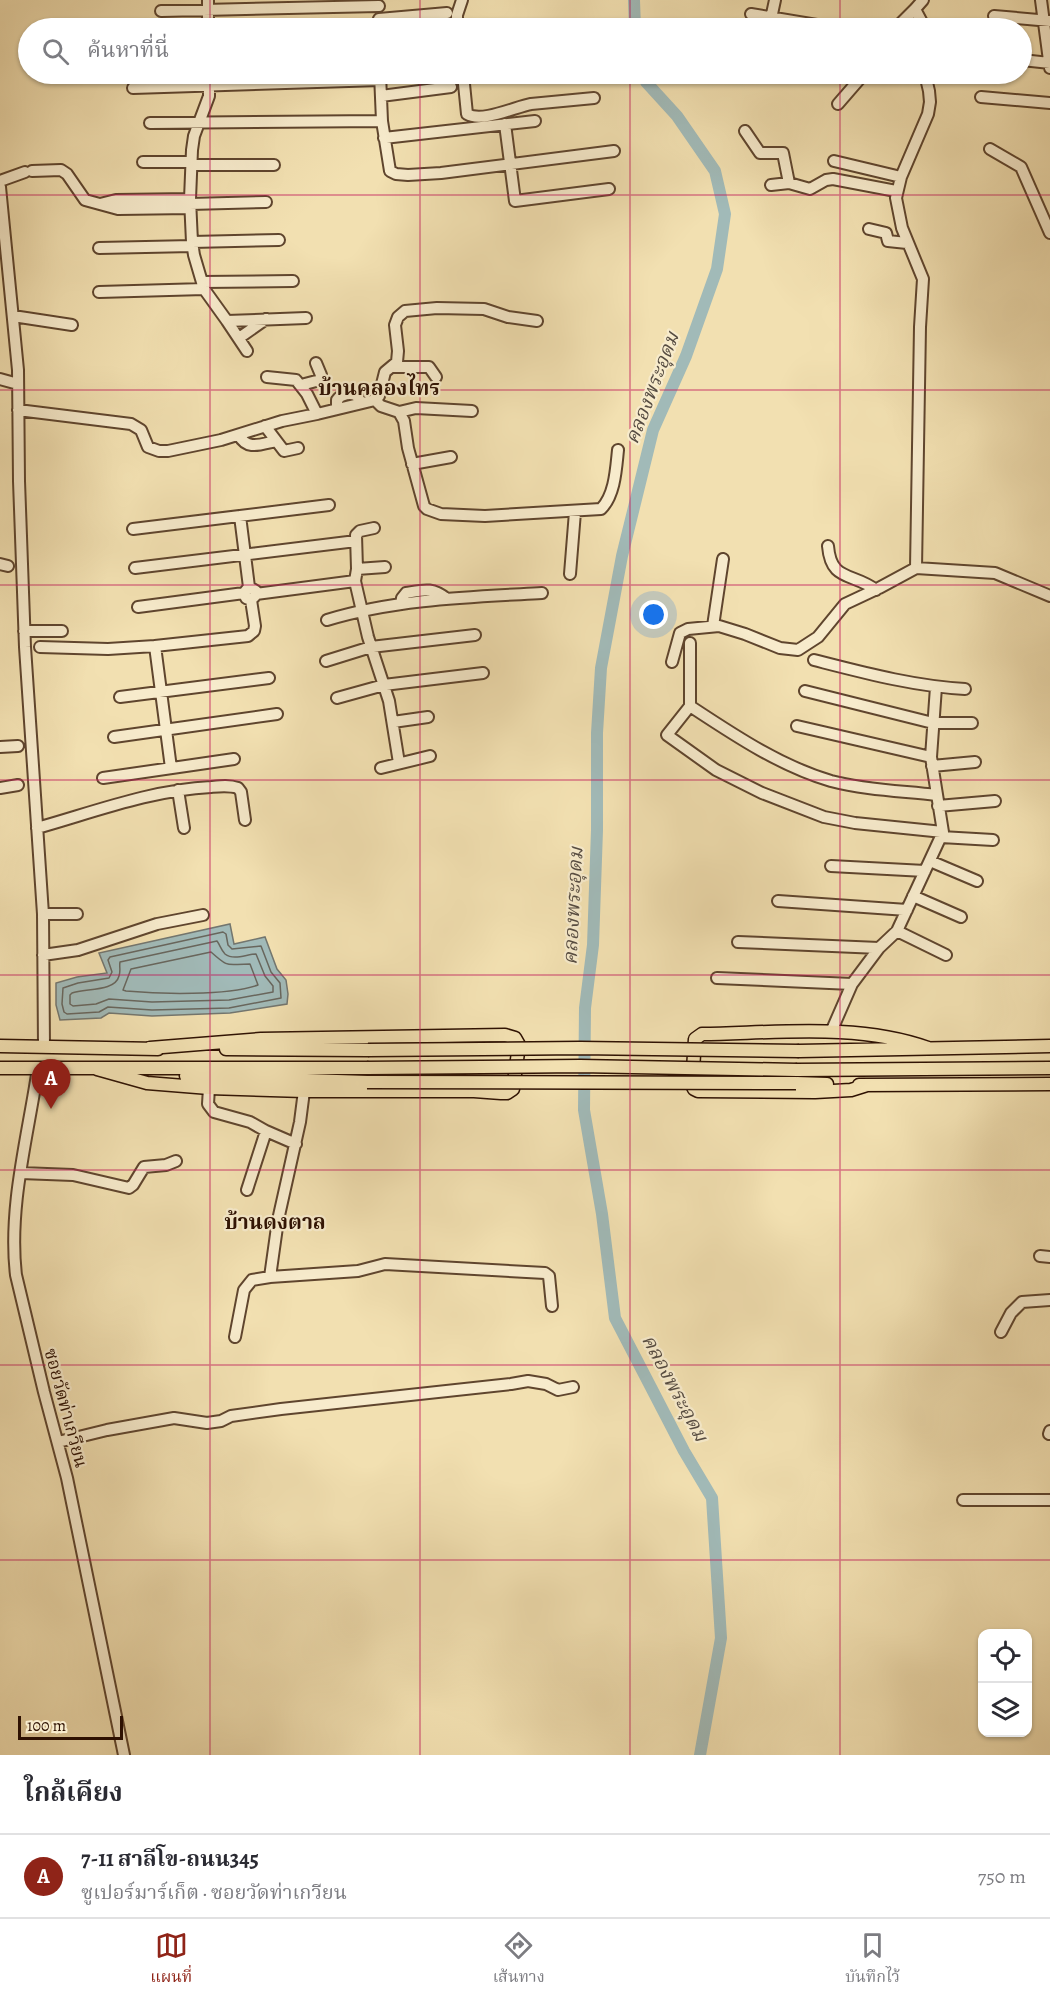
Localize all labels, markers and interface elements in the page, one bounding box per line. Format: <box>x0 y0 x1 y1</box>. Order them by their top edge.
search box <box>18 18 1032 84</box>
icon: search <box>39 35 72 68</box>
text: ค้นหาที่นี่ <box>87 35 169 65</box>
water label: คลองพระอุดม <box>618 327 686 448</box>
district label: บ้านคลองไทร <box>318 373 440 402</box>
your location <box>639 600 668 629</box>
water label: คลองพระอุดม <box>556 846 590 966</box>
pin: A <box>32 1060 70 1109</box>
district label: บ้านดงตาล <box>224 1208 326 1236</box>
water label: คลองพระอุดม <box>635 1330 715 1447</box>
street label: ซอยวัดท่าเกวียน <box>39 1346 93 1470</box>
map controls <box>978 1629 1032 1737</box>
button: locate <box>978 1629 1032 1683</box>
button: layers <box>978 1683 1032 1737</box>
scale bar <box>18 1713 123 1740</box>
text: 100 m <box>27 1715 66 1737</box>
text: ใกล้เคียง <box>24 1775 123 1810</box>
text: 7-11 สาลีโข-ถนน345 <box>81 1844 259 1874</box>
text: A <box>37 1863 50 1890</box>
text: 750 m <box>978 1863 1026 1890</box>
text: ซูเปอร์มาร์เก็ต · ซอยวัดท่าเกวียน <box>81 1879 347 1906</box>
tab: แผนที่ <box>150 1929 192 1991</box>
tab: เส้นทาง <box>493 1929 545 1991</box>
tab: บันทึกไว้ <box>845 1929 900 1991</box>

